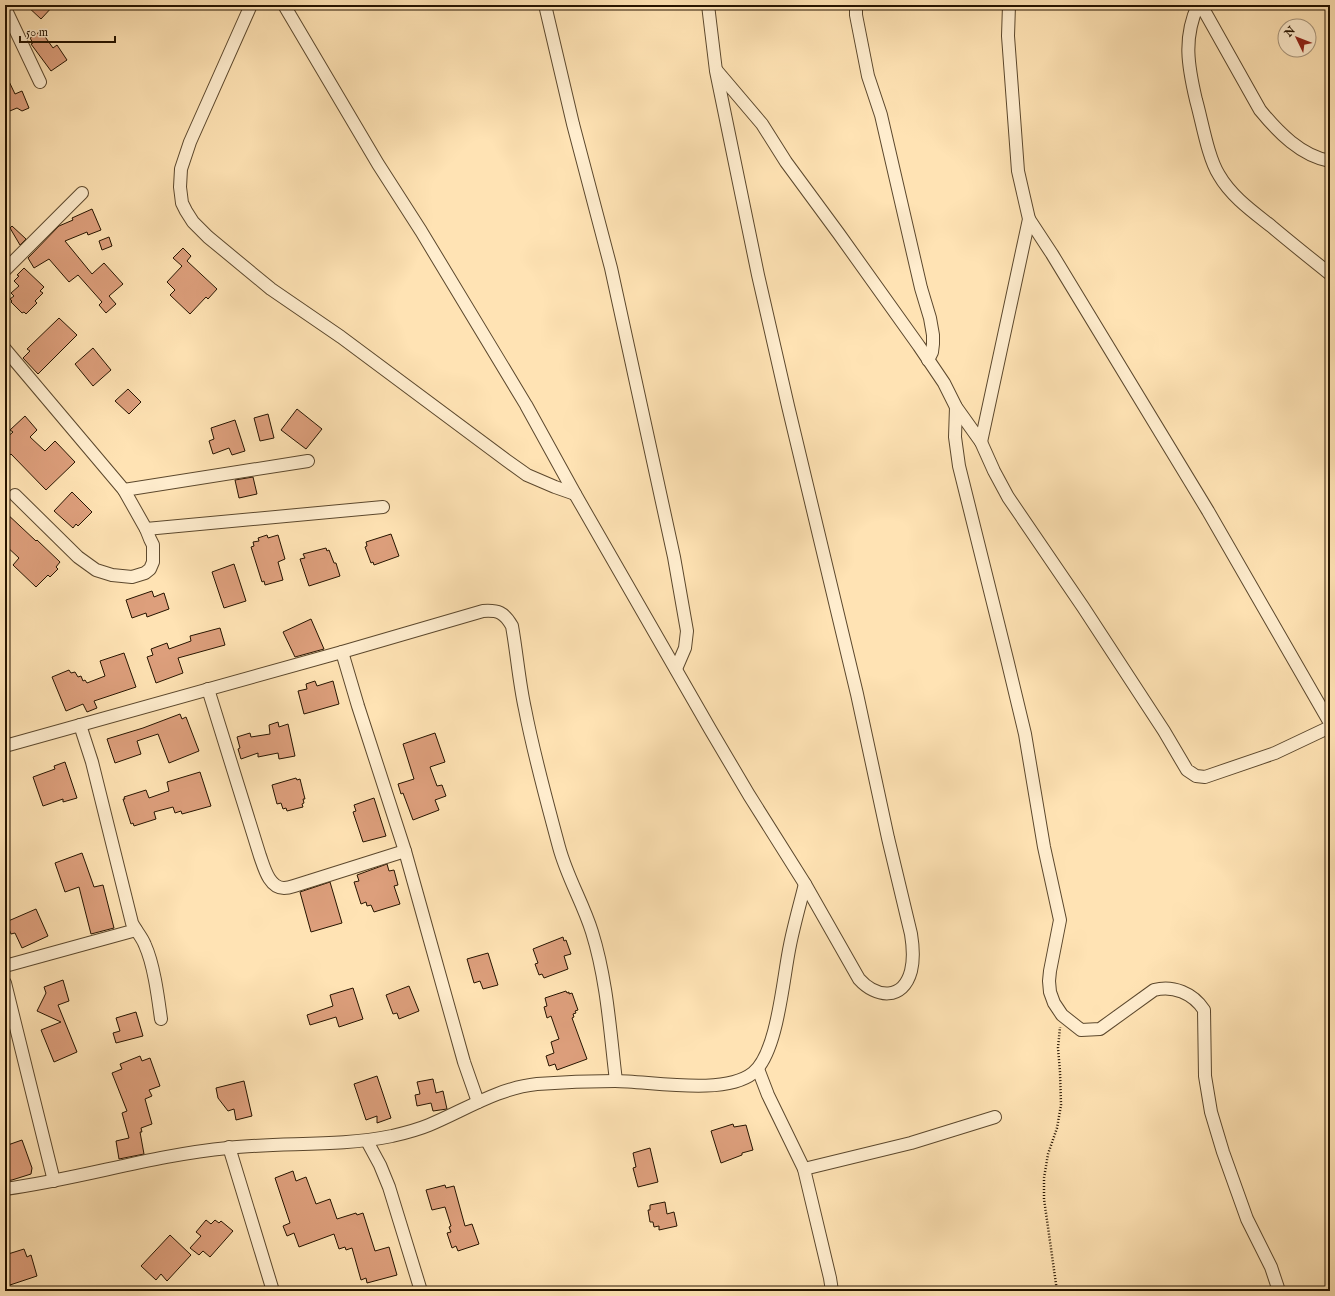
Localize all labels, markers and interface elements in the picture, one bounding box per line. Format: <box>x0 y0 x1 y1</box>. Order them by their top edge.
scale bar <box>20 18 115 44</box>
north arrow <box>1277 18 1317 58</box>
text: N <box>1281 23 1299 41</box>
text: 50 m <box>26 25 48 40</box>

